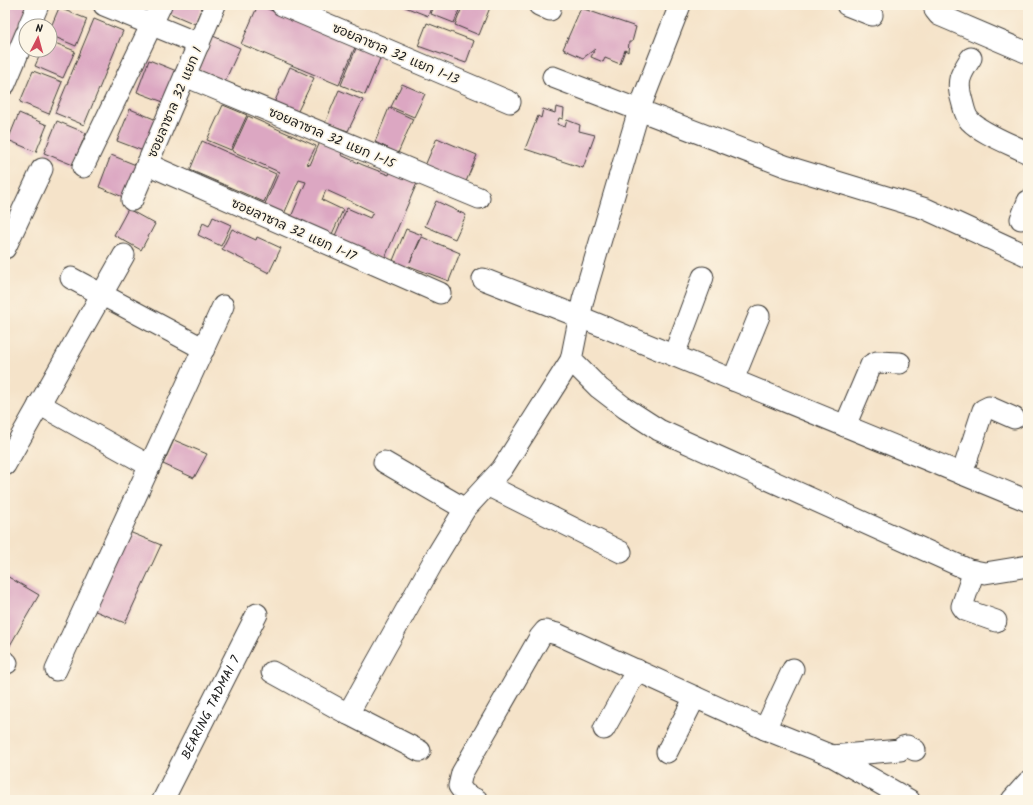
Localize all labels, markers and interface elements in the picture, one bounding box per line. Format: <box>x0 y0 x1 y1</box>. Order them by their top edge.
north arrow <box>18 18 58 58</box>
street label: ซอยลาซาล 32 แยก 1-13 <box>328 18 462 91</box>
text: N <box>35 20 43 38</box>
street label: ซอยลาซาล 32 แยก 1 <box>142 44 208 161</box>
street label: ซอยลาซาล 32 แยก 1-15 <box>265 102 399 175</box>
street label: ซอยลาซาล 32 แยก 1-17 <box>227 193 360 268</box>
street label: BEARING TADMAI 7 <box>176 651 247 764</box>

